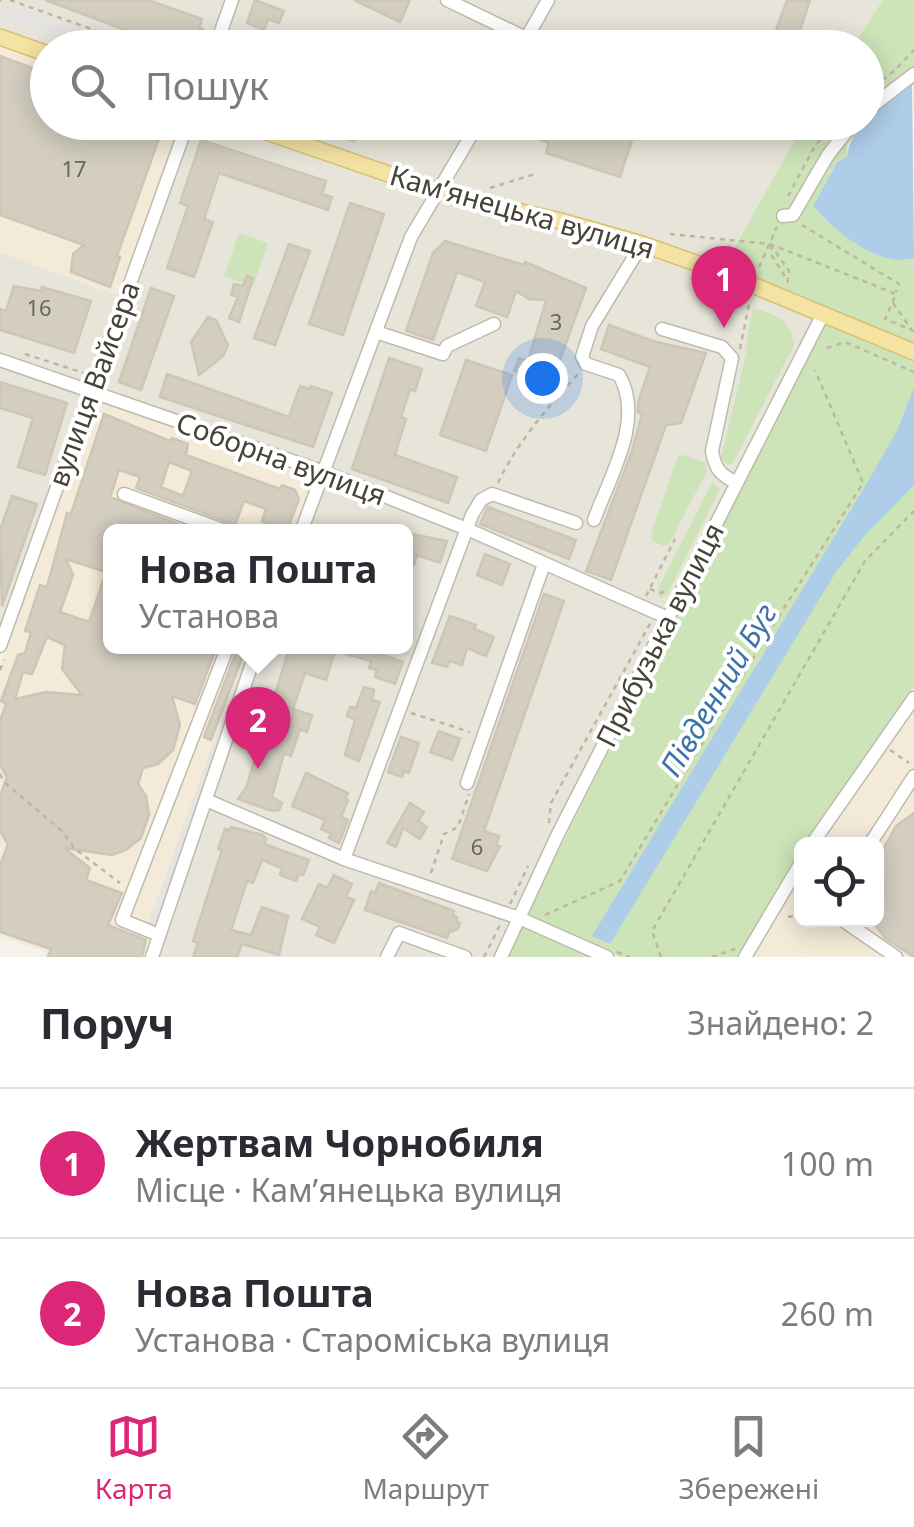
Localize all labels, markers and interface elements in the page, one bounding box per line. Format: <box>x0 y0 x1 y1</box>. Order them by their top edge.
search box <box>30 30 884 140</box>
icon: search <box>65 58 120 113</box>
text: Пошук <box>145 59 269 111</box>
house number: 17 <box>61 153 87 183</box>
street label: Камʼянецька вулиця <box>386 155 659 267</box>
pin: 1 <box>692 245 756 328</box>
street label: вулиця Вайсера <box>38 276 148 491</box>
house number: 16 <box>26 292 52 322</box>
house number: 3 <box>550 306 562 336</box>
your location <box>517 353 568 404</box>
street label: Соборна вулиця <box>171 403 391 514</box>
street label: Прибузька вулиця <box>586 516 732 753</box>
popup <box>103 524 413 654</box>
text: Нова Пошта <box>139 542 377 594</box>
text: Установа <box>139 594 279 637</box>
water label: Південний Буг <box>650 595 786 783</box>
pin: 2 <box>226 686 290 769</box>
house number: 6 <box>471 831 483 861</box>
map controls <box>794 837 884 927</box>
button: locate <box>794 837 884 927</box>
text: Поруч <box>40 994 174 1051</box>
text: Знайдено: 2 <box>687 1001 874 1044</box>
text: Жертвам Чорнобиля <box>135 1116 544 1168</box>
text: 1 <box>63 1142 82 1185</box>
text: 100 m <box>781 1142 874 1185</box>
text: Місце · Камʼянецька вулиця <box>135 1168 563 1211</box>
text: Нова Пошта <box>135 1266 374 1318</box>
text: 2 <box>63 1292 82 1335</box>
text: 260 m <box>781 1292 874 1335</box>
text: Установа · Староміська вулиця <box>135 1318 610 1361</box>
tab: Карта <box>95 1409 173 1507</box>
tab: Маршрут <box>362 1409 489 1507</box>
tab: Збережені <box>678 1409 819 1507</box>

